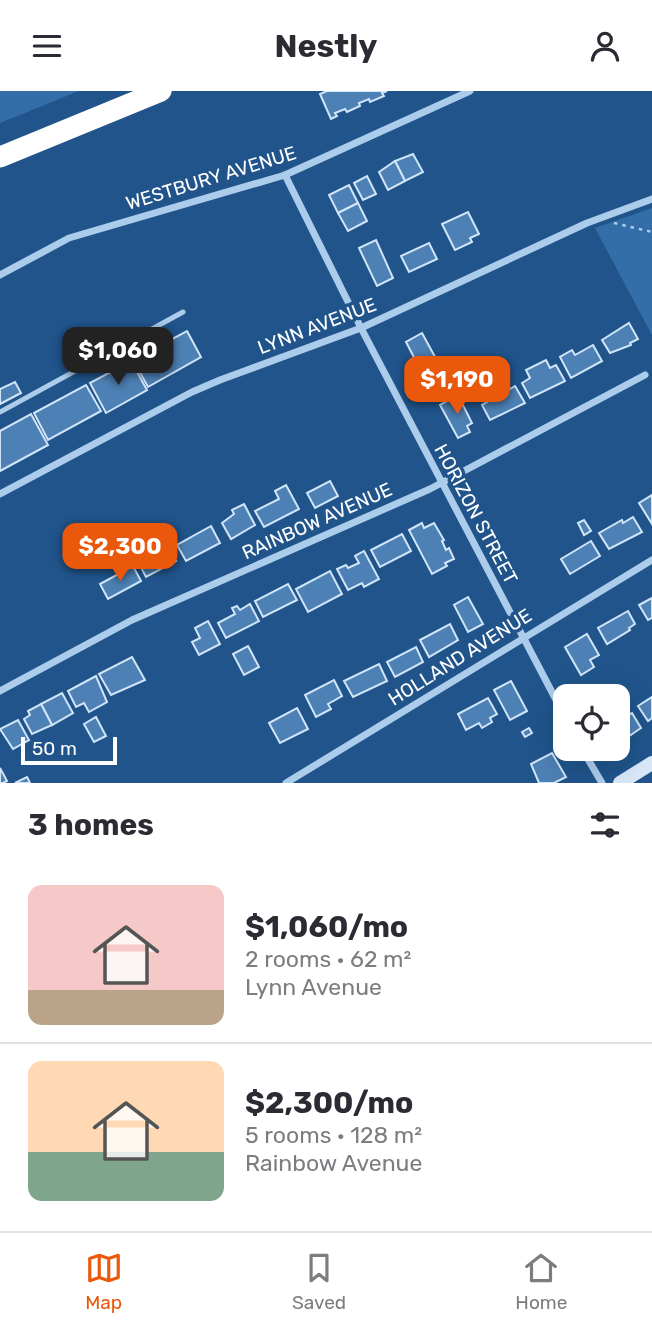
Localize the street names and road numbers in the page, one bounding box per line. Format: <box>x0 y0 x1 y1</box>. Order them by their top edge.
street label: WESTBURY AVENUE <box>123 141 299 215</box>
street label: LYNN AVENUE <box>254 293 380 359</box>
street label: HORIZON STREET <box>429 440 523 588</box>
street label: RAINBOW AVENUE <box>238 478 396 564</box>
street label: HOLLAND AVENUE <box>384 604 536 710</box>

